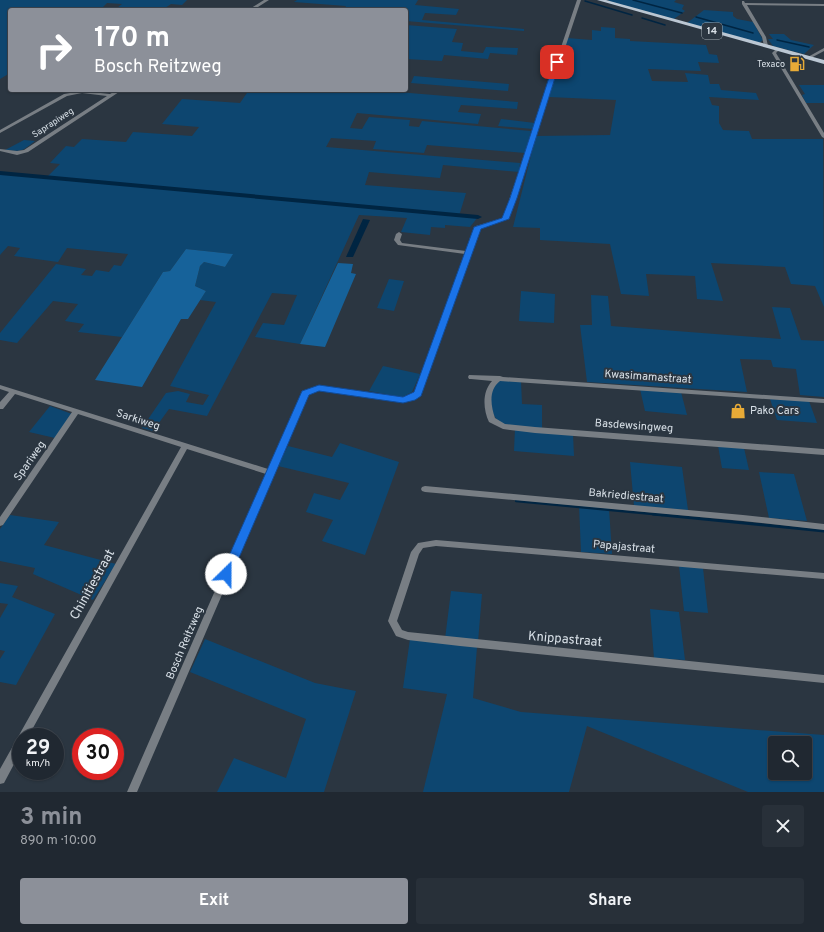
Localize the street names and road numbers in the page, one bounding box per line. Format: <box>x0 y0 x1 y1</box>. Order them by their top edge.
road number: 14 <box>702 23 722 39</box>
street label: Saprapiweg <box>30 106 76 140</box>
street label: Kwasimamastraat <box>604 367 692 387</box>
street label: Sarkiweg <box>114 406 162 434</box>
street label: Basdewsingweg <box>594 416 674 436</box>
street label: Spariweg <box>11 438 49 484</box>
street label: Bakriediestraat <box>588 486 664 506</box>
street label: Papajastraat <box>592 537 656 557</box>
street label: Chinitiestraat <box>67 547 119 623</box>
street label: Bosch Reitzweg <box>163 604 207 682</box>
street label: Knippastraat <box>527 629 603 651</box>

